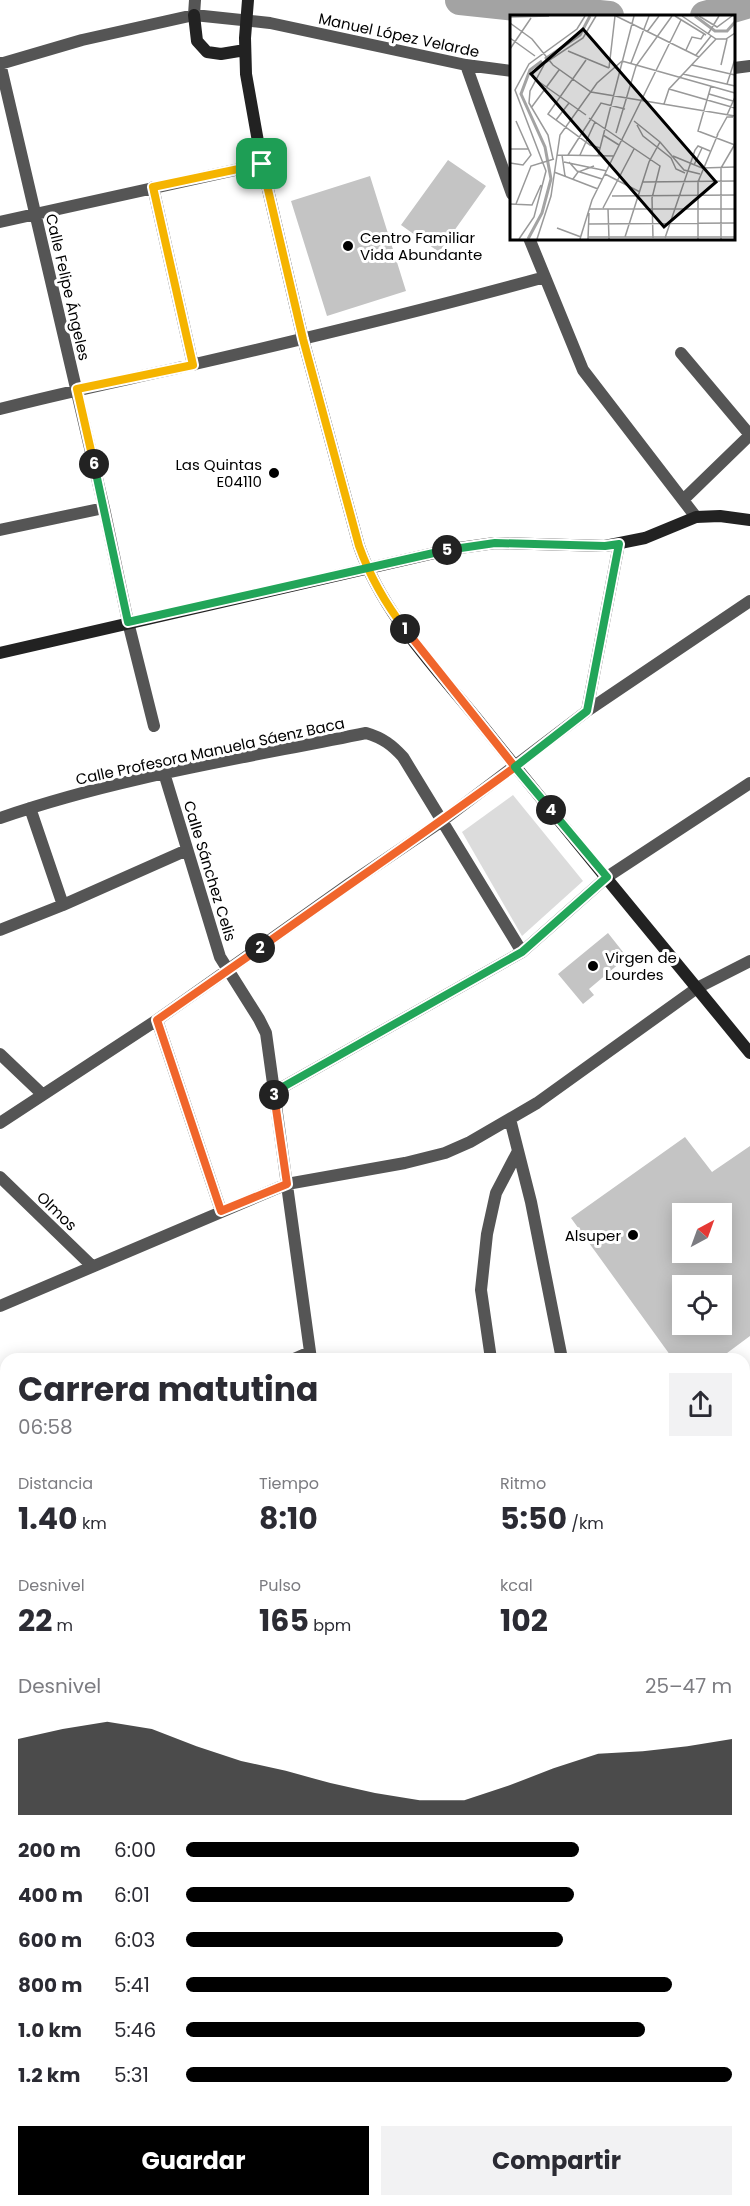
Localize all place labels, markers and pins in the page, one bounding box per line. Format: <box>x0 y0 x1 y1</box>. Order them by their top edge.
pin <box>236 138 287 189</box>
place label: Centro Familiar Vida Abundante <box>360 227 482 265</box>
marker: Centro Familiar Vida Abundante <box>341 239 355 253</box>
pin: 6 <box>79 449 109 479</box>
place label: Las Quintas E04110 <box>175 454 262 492</box>
marker: Las Quintas E04110 <box>267 466 281 480</box>
pin: 5 <box>432 535 462 565</box>
pin: 1 <box>390 614 420 644</box>
pin: 4 <box>536 795 566 825</box>
pin: 2 <box>245 933 275 963</box>
place label: Virgen de Lourdes <box>605 947 677 985</box>
marker: Virgen de Lourdes <box>586 959 600 973</box>
pin: 3 <box>259 1080 289 1110</box>
place label: Alsuper <box>565 1225 621 1246</box>
marker: Alsuper <box>626 1228 640 1242</box>

